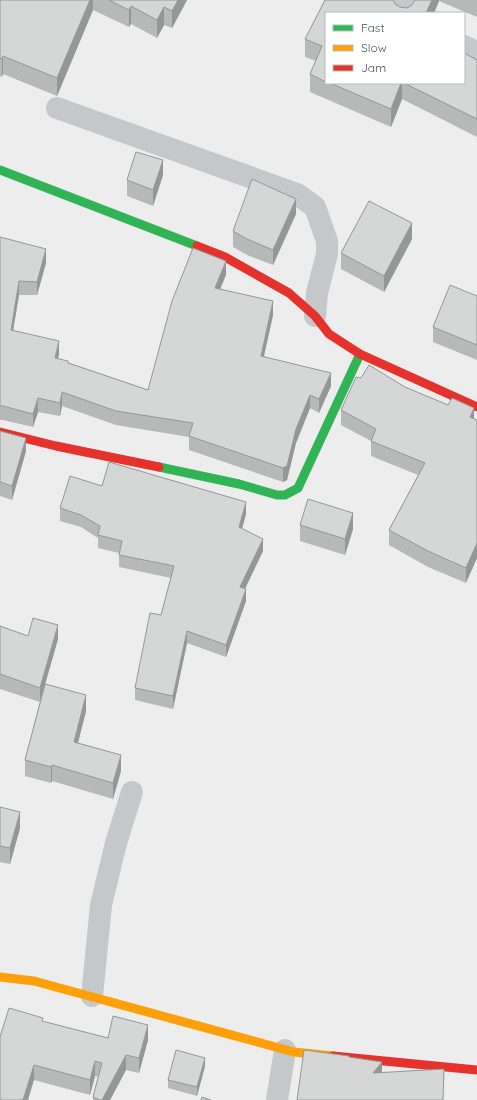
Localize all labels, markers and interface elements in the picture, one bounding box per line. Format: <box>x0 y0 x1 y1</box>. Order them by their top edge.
legend <box>325 12 465 84</box>
text: Fast <box>361 20 385 35</box>
text: Slow <box>361 40 387 55</box>
text: Jam <box>361 60 386 75</box>

